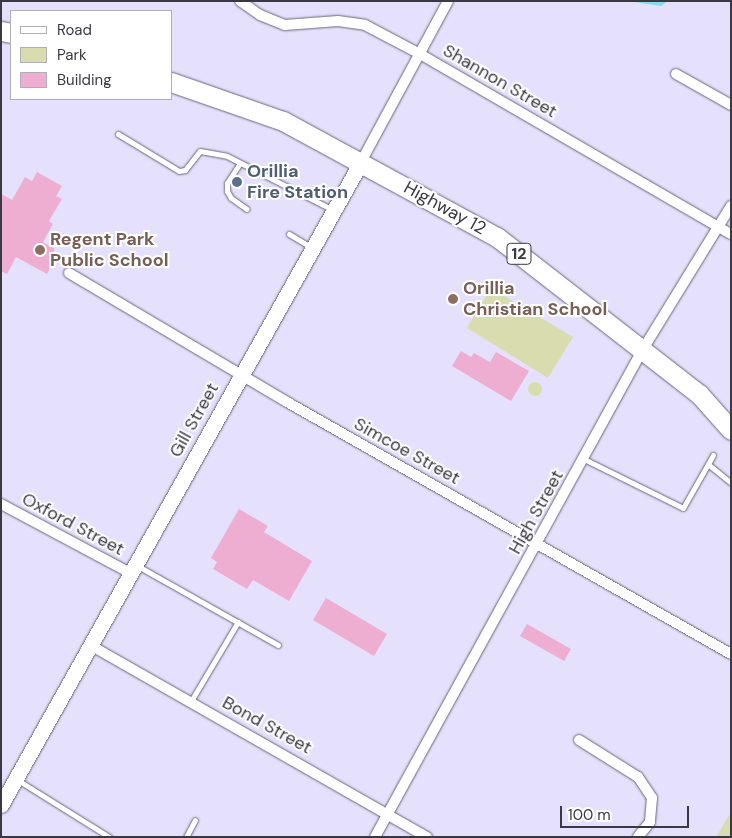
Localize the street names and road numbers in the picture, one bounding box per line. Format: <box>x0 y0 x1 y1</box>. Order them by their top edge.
street label: Shannon Street <box>439 40 561 122</box>
street label: Highway 12 <box>400 177 490 239</box>
road number: 12 <box>505 240 533 268</box>
street label: Gill Street <box>165 379 223 461</box>
street label: Simcoe Street <box>350 413 464 489</box>
street label: High Street <box>504 466 568 558</box>
street label: Oxford Street <box>18 488 128 560</box>
street label: Bond Street <box>218 692 316 758</box>

